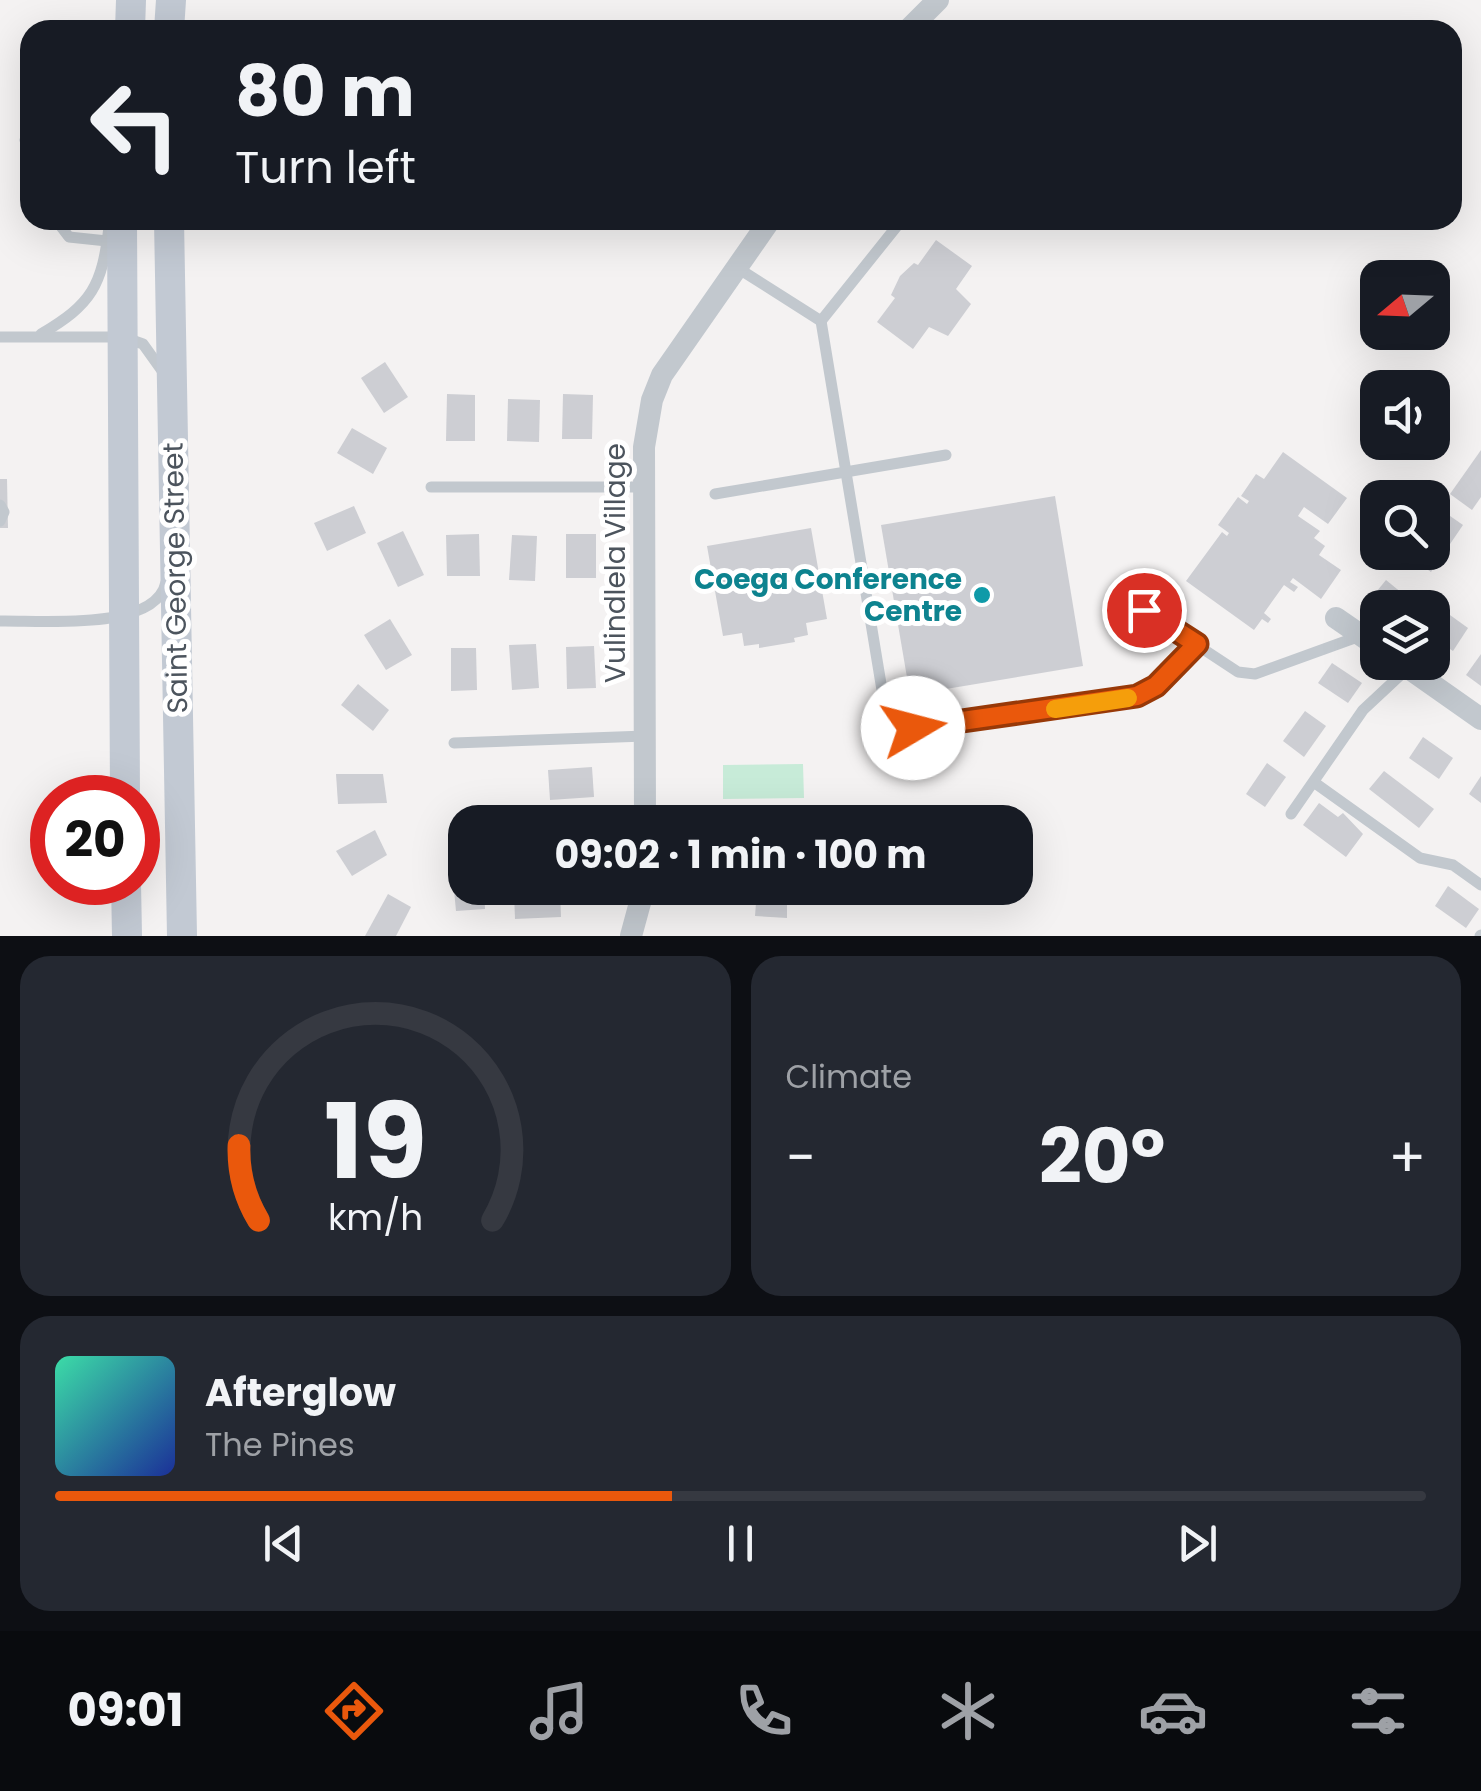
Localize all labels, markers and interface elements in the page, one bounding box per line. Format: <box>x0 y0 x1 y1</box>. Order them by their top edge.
text: 80 m <box>235 42 415 141</box>
icon: left <box>70 60 200 190</box>
text: Turn left <box>235 136 416 199</box>
north arrow <box>1360 260 1450 350</box>
map controls <box>1360 260 1450 680</box>
button: sound <box>1360 370 1450 460</box>
street label: Saint George Street <box>154 442 197 714</box>
street label: Vulindlela Village <box>596 443 635 683</box>
button: search <box>1360 480 1450 570</box>
place label: Coega Conference Centre <box>694 560 962 631</box>
pin <box>1102 568 1187 653</box>
icon: arrive <box>1117 583 1172 638</box>
marker: Coega Conference Centre <box>971 584 993 606</box>
button: layers <box>1360 590 1450 680</box>
position arrow <box>861 676 965 780</box>
speed limit sign: 20 <box>30 775 160 905</box>
text: 09:02 · 1 min · 100 m <box>555 828 926 881</box>
text: Climate <box>786 1054 912 1099</box>
text: 19 <box>324 1069 427 1214</box>
text: 20° <box>1039 1104 1165 1209</box>
text: − <box>786 1119 816 1196</box>
text: + <box>1388 1119 1426 1196</box>
text: km/h <box>328 1192 423 1243</box>
text: Afterglow <box>205 1366 396 1419</box>
text: The Pines <box>205 1422 355 1467</box>
icon: previous <box>256 1516 311 1571</box>
icon: pause <box>713 1516 768 1571</box>
icon: next <box>1170 1516 1225 1571</box>
icon: directions <box>319 1676 389 1746</box>
icon: music <box>524 1676 594 1746</box>
icon: phone <box>729 1676 799 1746</box>
icon: climate <box>933 1676 1003 1746</box>
icon: car <box>1138 1676 1208 1746</box>
icon: filters <box>1343 1676 1413 1746</box>
text: 09:01 <box>67 1679 184 1742</box>

